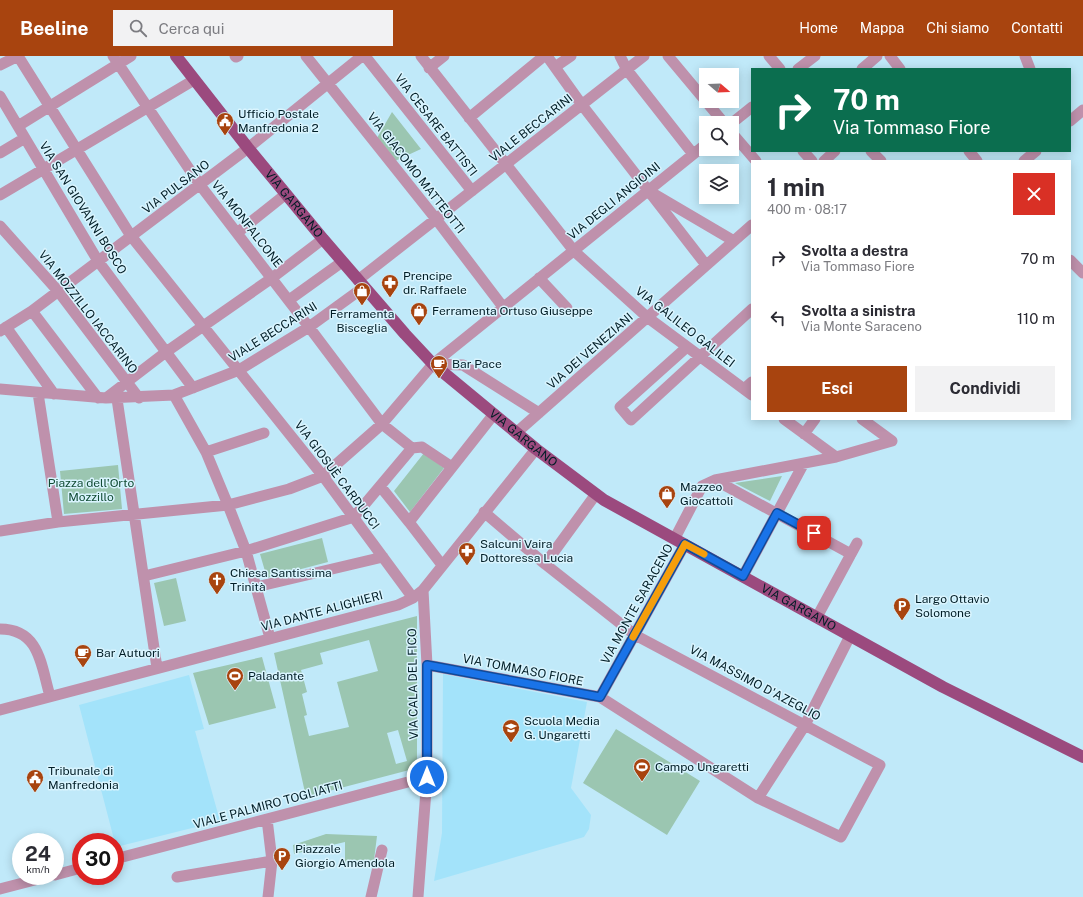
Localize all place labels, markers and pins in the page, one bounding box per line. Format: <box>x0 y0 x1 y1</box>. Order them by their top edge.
place label: Ufficio Postale Manfredonia 2 <box>238 107 319 135</box>
public building icon: Ufficio Postale Manfredonia 2 <box>215 111 235 136</box>
place label: Prencipe dr. Raffaele <box>403 269 467 297</box>
pharmacy icon: Prencipe dr. Raffaele <box>380 273 400 298</box>
shop icon: Ferramenta Bisceglia <box>352 281 372 306</box>
shop icon: Ferramenta Ortuso Giuseppe <box>409 301 429 326</box>
place label: Ferramenta Ortuso Giuseppe <box>432 304 593 318</box>
place label: Ferramenta Bisceglia <box>330 307 394 335</box>
cafe icon: Bar Pace <box>429 354 449 379</box>
place label: Bar Pace <box>452 357 502 371</box>
place label: Mazzeo Giocattoli <box>680 480 733 508</box>
shop icon: Mazzeo Giocattoli <box>657 484 677 509</box>
pin <box>797 516 831 550</box>
place label: Salcuni Vaira Dottoressa Lucia <box>480 537 573 565</box>
pharmacy icon: Salcuni Vaira Dottoressa Lucia <box>457 541 477 566</box>
place label: Chiesa Santissima Trinità <box>230 566 332 594</box>
church icon: Chiesa Santissima Trinità <box>207 570 227 595</box>
place label: Largo Ottavio Solomone <box>915 592 990 620</box>
parking icon: Largo Ottavio Solomone <box>892 596 912 621</box>
cafe icon: Bar Autuori <box>73 643 93 668</box>
place label: Bar Autuori <box>96 646 160 660</box>
sports icon: Paladante <box>225 666 245 691</box>
place label: Paladante <box>248 669 304 683</box>
place label: Scuola Media G. Ungaretti <box>524 714 600 742</box>
school or university icon: Scuola Media G. Ungaretti <box>501 718 521 743</box>
sports icon: Campo Ungaretti <box>632 757 652 782</box>
place label: Campo Ungaretti <box>655 760 749 774</box>
place label: Tribunale di Manfredonia <box>48 764 119 792</box>
public building icon: Tribunale di Manfredonia <box>25 768 45 793</box>
place label: Piazzale Giorgio Amendola <box>295 842 395 870</box>
parking icon: Piazzale Giorgio Amendola <box>272 846 292 871</box>

